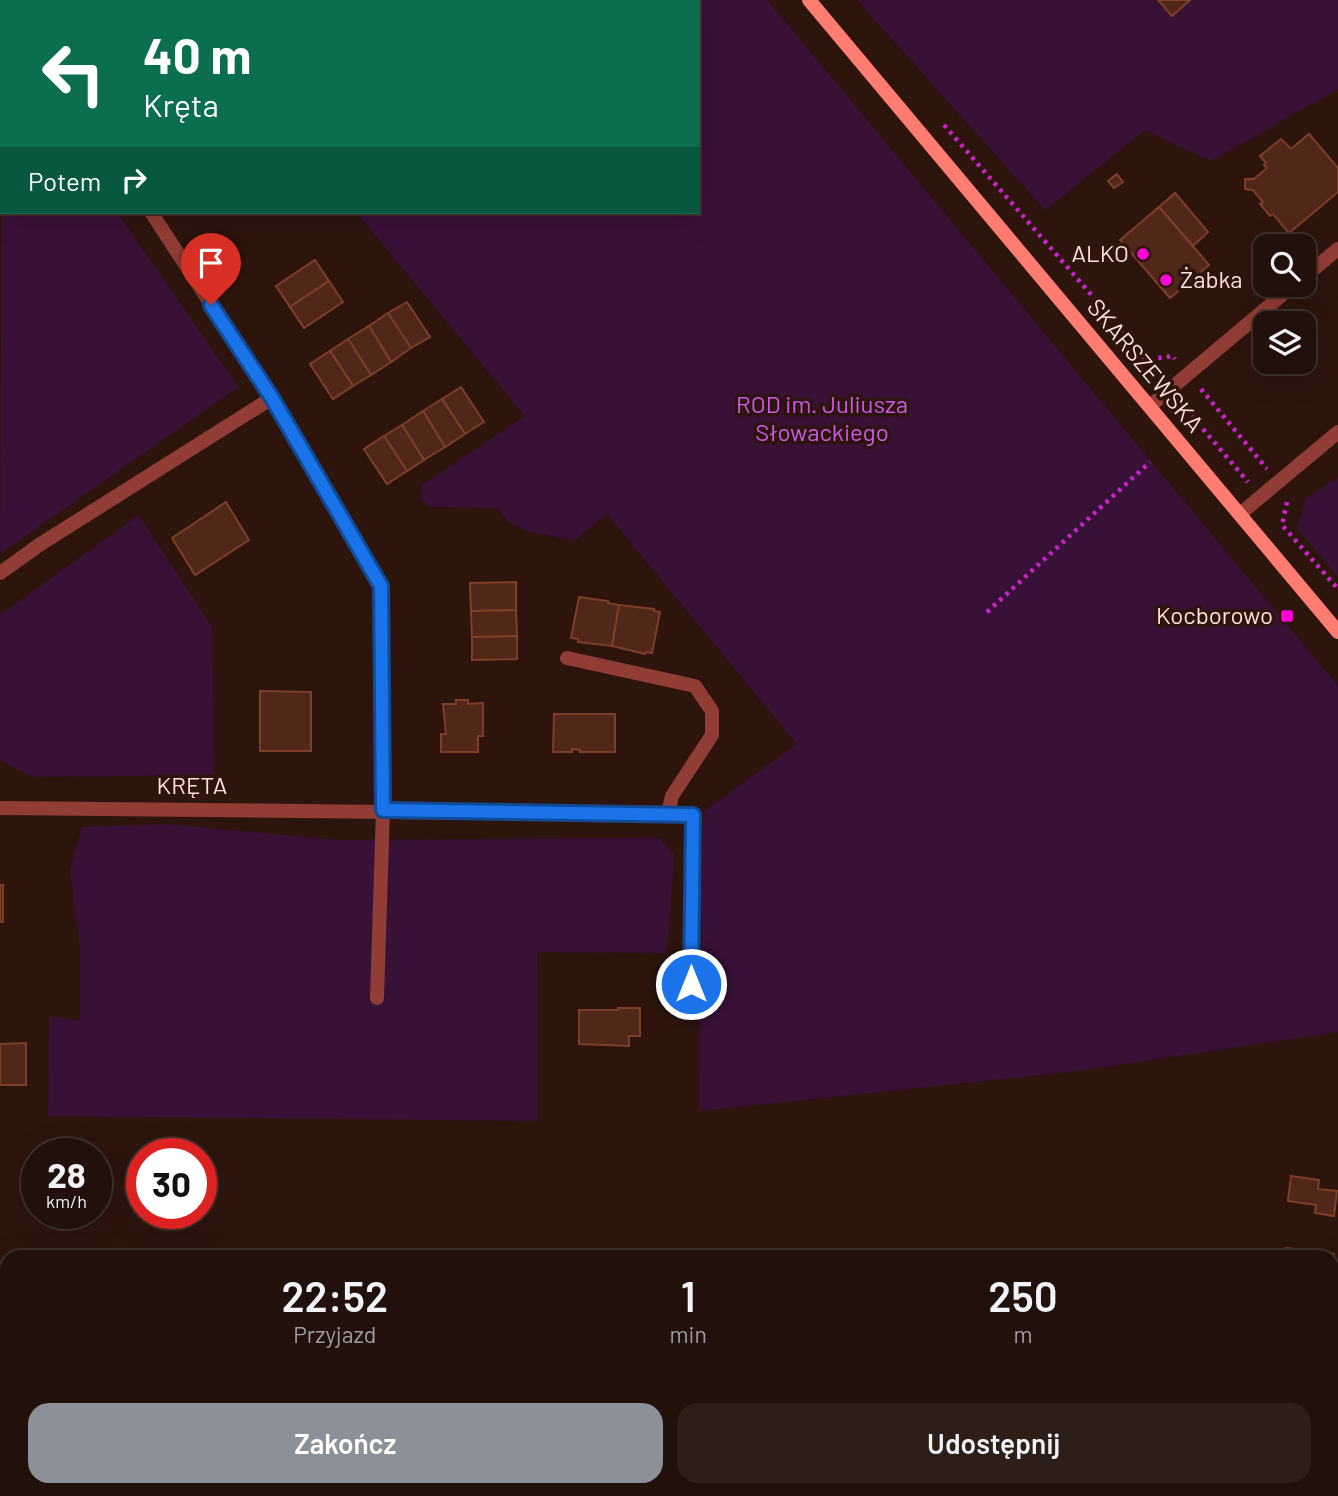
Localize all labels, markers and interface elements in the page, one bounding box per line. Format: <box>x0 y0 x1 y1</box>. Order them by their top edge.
text: 40 m <box>143 25 251 84</box>
icon: left <box>28 28 119 119</box>
text: Kręta <box>143 85 219 123</box>
icon: right <box>115 161 153 199</box>
text: Potem <box>28 165 101 196</box>
pin <box>181 233 241 305</box>
map controls <box>1253 234 1316 374</box>
button: search <box>1253 234 1316 297</box>
place label: ALKO <box>1071 238 1129 267</box>
icon: arrive <box>192 244 230 282</box>
marker: ALKO <box>1135 246 1151 262</box>
place label: Żabka <box>1180 264 1243 293</box>
marker: Żabka <box>1158 272 1174 288</box>
street label: SKARSZEWSKA <box>1082 292 1210 438</box>
button: layers <box>1253 311 1316 374</box>
park label: ROD im. Juliusza Słowackiego <box>736 389 908 446</box>
place label: Kocborowo <box>1156 600 1273 629</box>
marker: Kocborowo <box>1279 608 1295 624</box>
street label: KRĘTA <box>157 770 227 799</box>
position arrow <box>654 947 728 1021</box>
speed limit sign: 30 <box>126 1138 217 1229</box>
text: 28 <box>47 1153 86 1195</box>
text: km/h <box>46 1190 87 1212</box>
text: 22:52 <box>281 1270 388 1320</box>
text: 1 <box>681 1270 696 1320</box>
text: 250 <box>988 1270 1058 1320</box>
text: Przyjazd <box>293 1320 376 1348</box>
text: min <box>670 1320 707 1348</box>
text: m <box>1013 1320 1032 1348</box>
button: Zakończ <box>28 1403 663 1483</box>
button: Udostępnij <box>677 1403 1311 1483</box>

